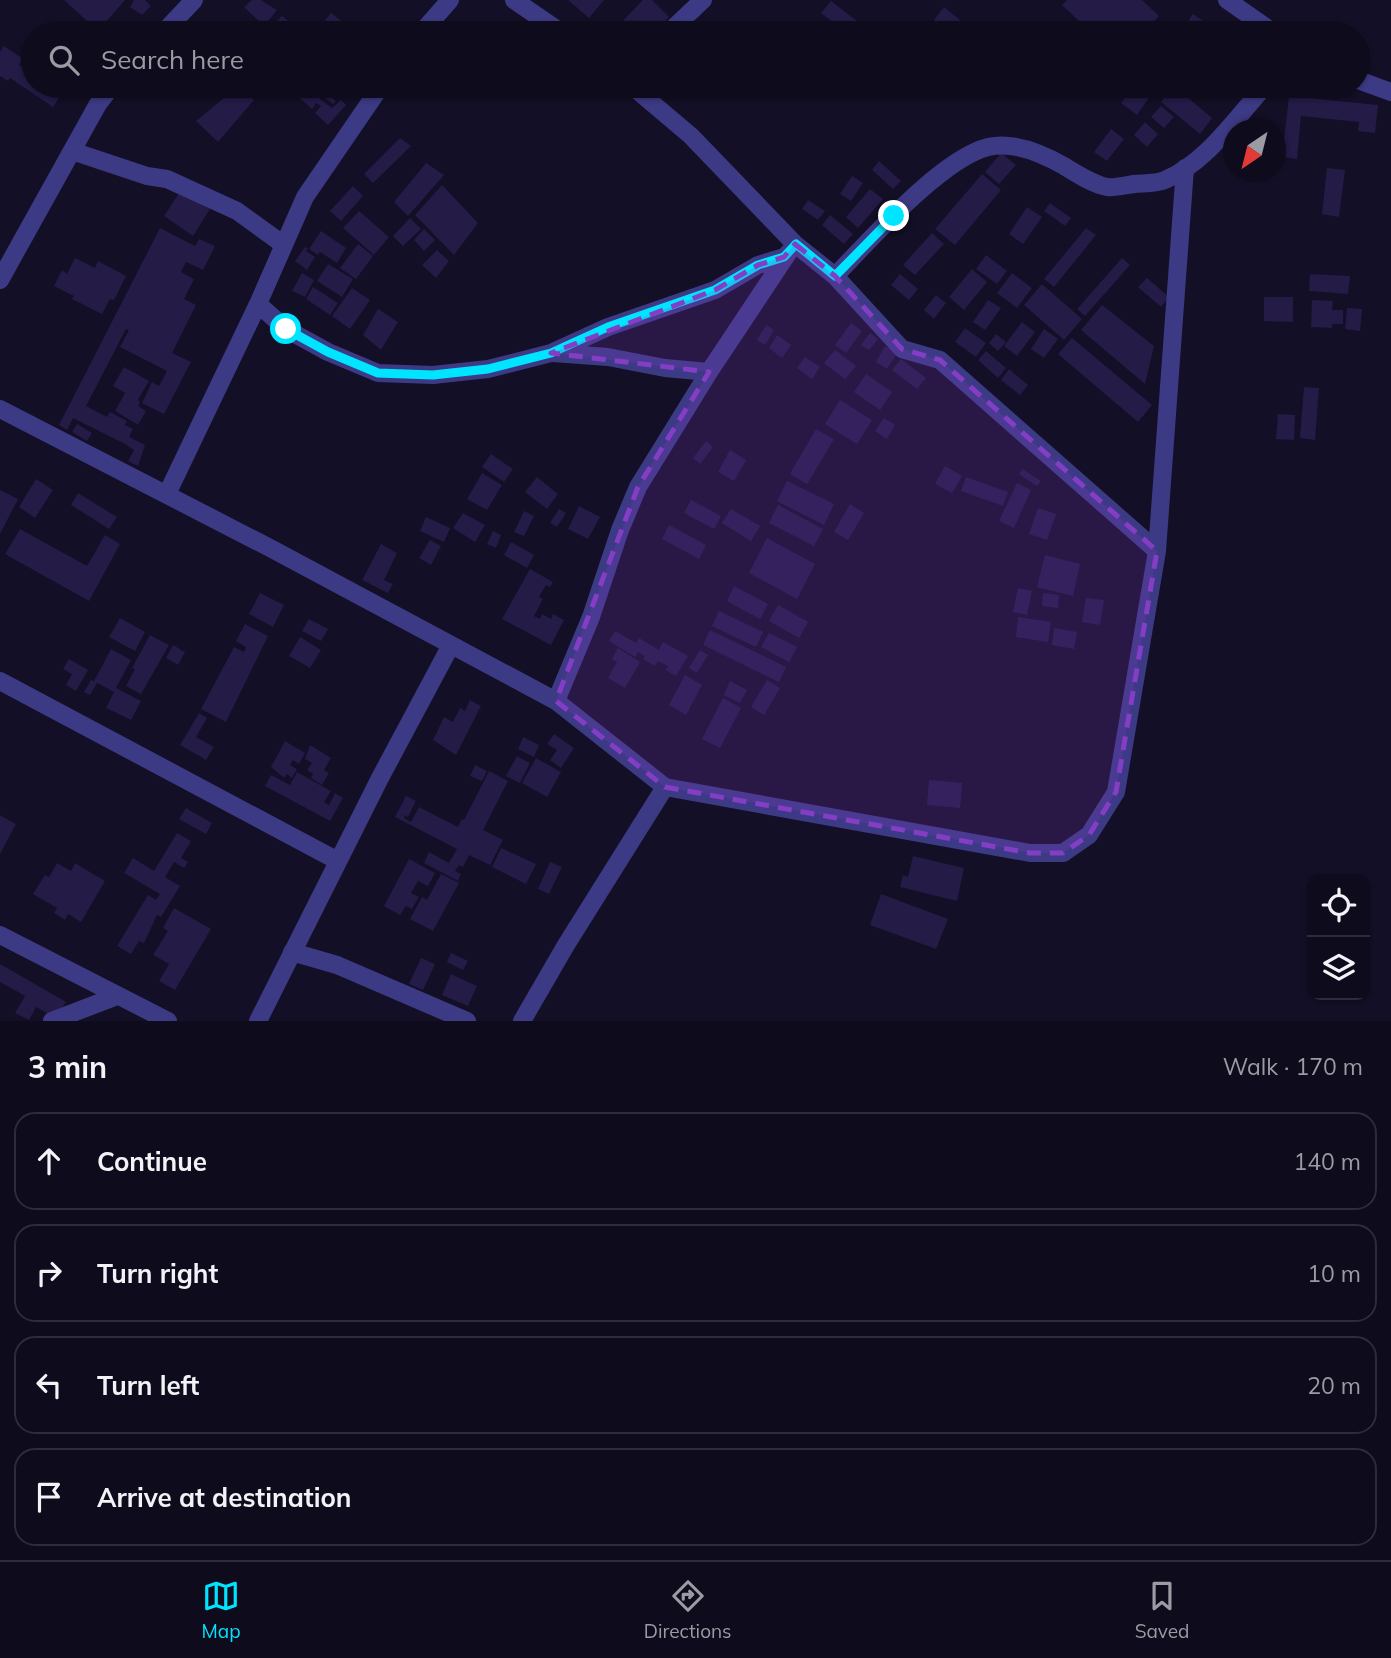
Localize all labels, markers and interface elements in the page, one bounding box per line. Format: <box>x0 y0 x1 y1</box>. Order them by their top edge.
search box <box>21 21 1370 98</box>
icon: search <box>45 41 83 79</box>
text: Search here <box>101 43 244 76</box>
north arrow <box>1223 119 1286 182</box>
route end <box>878 200 909 231</box>
route start <box>270 313 301 344</box>
map controls <box>1307 874 1370 1000</box>
button: locate <box>1307 874 1370 937</box>
button: layers <box>1307 937 1370 1000</box>
text: 3 min <box>28 1048 107 1086</box>
text: Walk · 170 m <box>1223 1052 1363 1081</box>
icon: ahead <box>30 1142 68 1180</box>
text: Continue <box>97 1145 207 1178</box>
text: 140 m <box>1293 1147 1361 1176</box>
icon: right <box>30 1254 68 1292</box>
text: Turn right <box>97 1257 218 1290</box>
text: 10 m <box>1307 1259 1361 1288</box>
icon: left <box>30 1366 68 1404</box>
text: Turn left <box>97 1369 199 1402</box>
text: 20 m <box>1307 1371 1361 1400</box>
icon: arrive <box>30 1478 68 1516</box>
text: Arrive at destination <box>97 1481 352 1514</box>
tab: Map <box>202 1577 241 1643</box>
tab: Directions <box>644 1577 732 1643</box>
tab: Saved <box>1135 1577 1189 1643</box>

